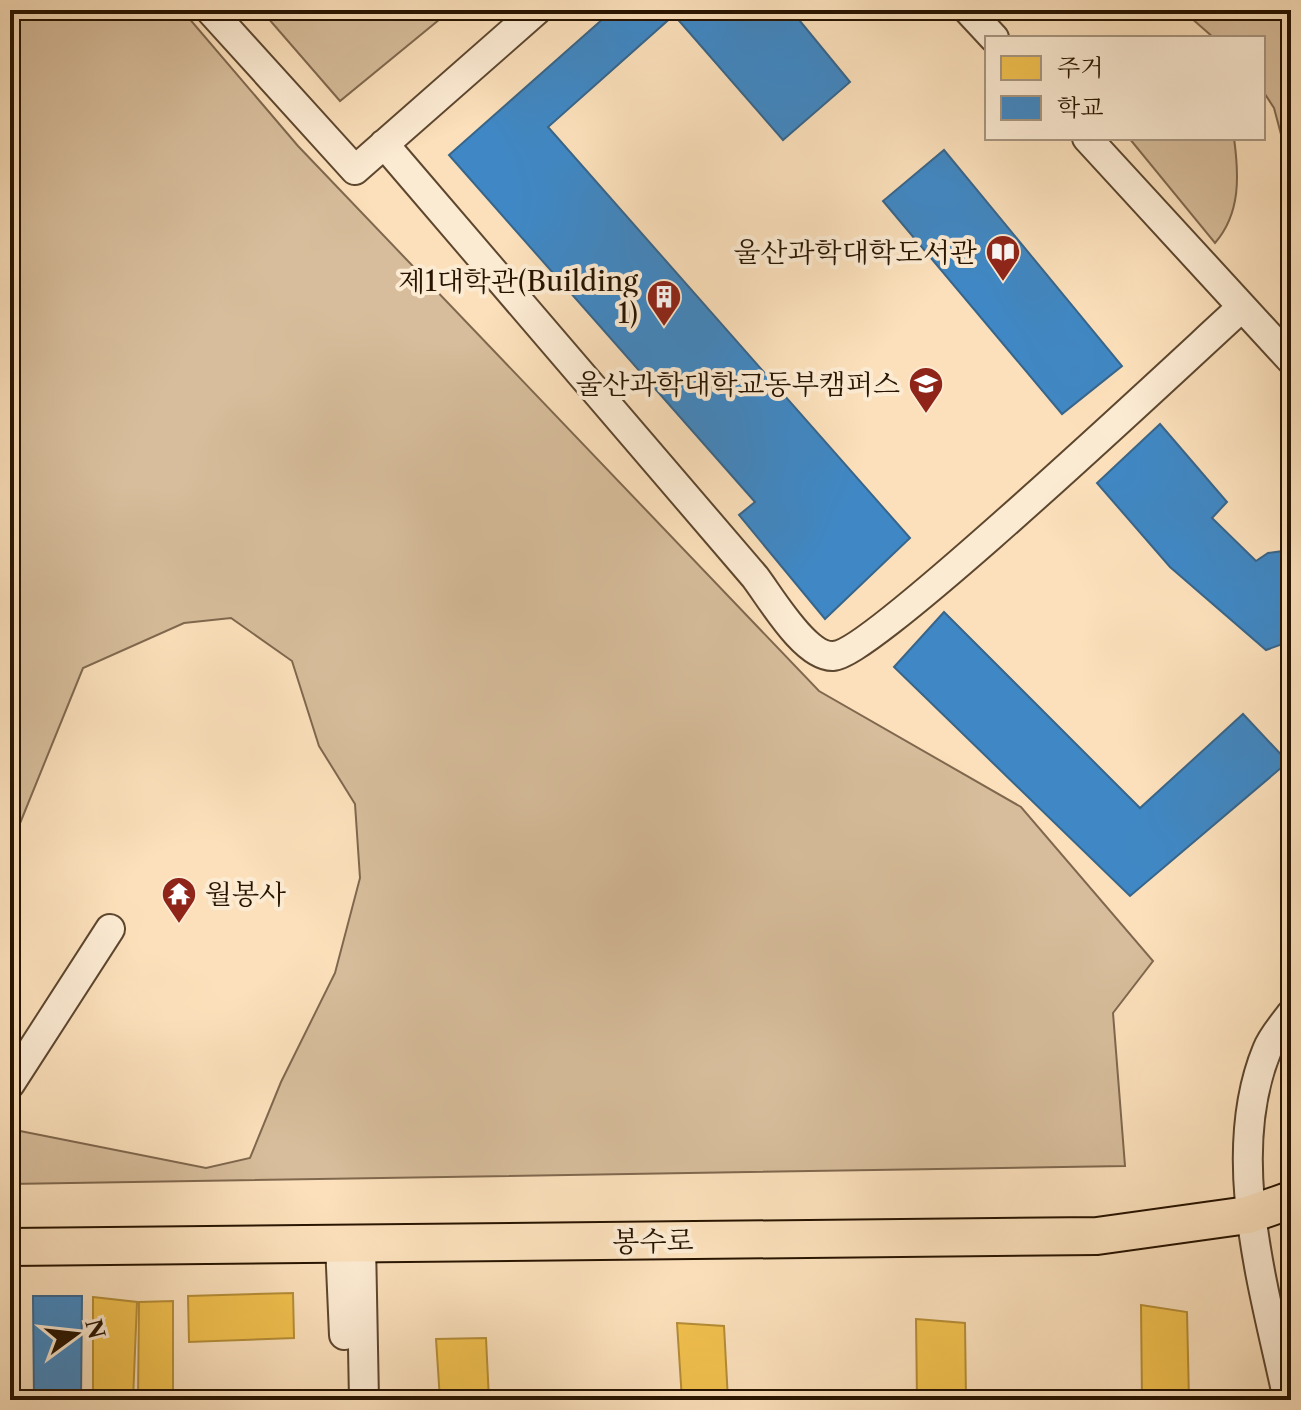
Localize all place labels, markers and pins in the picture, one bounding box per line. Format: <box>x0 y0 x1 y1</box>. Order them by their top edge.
library icon: 울산과학대학도서관 <box>984 233 1022 283</box>
place label: 울산과학대학도서관 <box>734 235 977 269</box>
place label: 제1대학관(Building 1) <box>398 264 638 330</box>
building icon: 제1대학관(Building 1) <box>645 278 683 328</box>
school or university icon: 울산과학대학교동부캠퍼스 <box>907 365 945 415</box>
place label: 울산과학대학교동부캠퍼스 <box>575 367 900 401</box>
temple icon: 월봉사 <box>160 875 198 925</box>
place label: 월봉사 <box>205 877 286 911</box>

